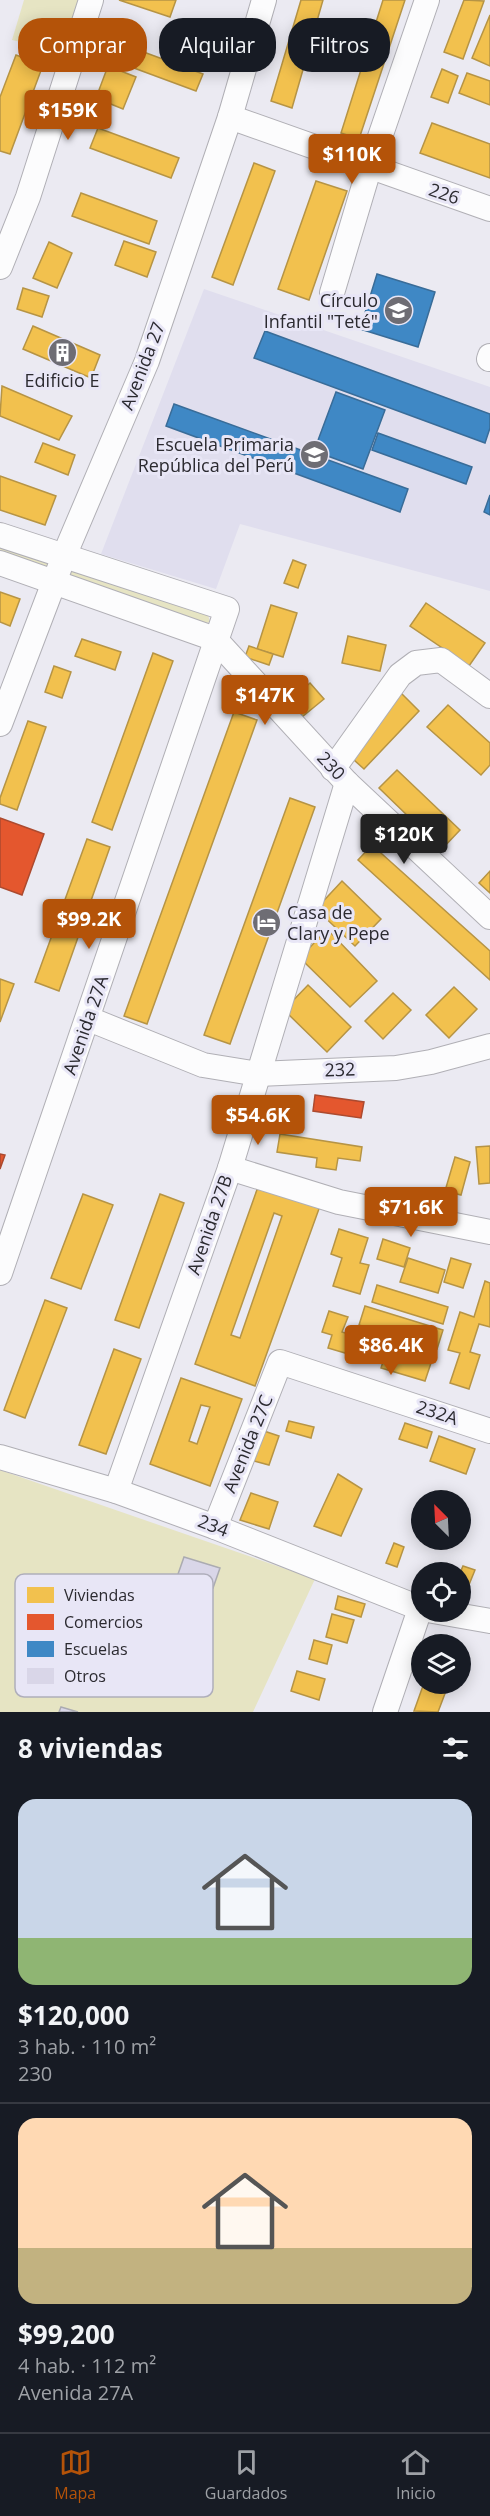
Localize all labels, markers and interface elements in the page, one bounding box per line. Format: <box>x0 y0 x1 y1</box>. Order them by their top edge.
chip: Comprar <box>18 18 147 72</box>
chip: Alquilar <box>159 18 276 72</box>
chip: Filtros <box>288 18 390 72</box>
pin: $159K <box>26 90 110 141</box>
text: $159K <box>38 96 98 123</box>
pin: $110K <box>310 134 394 185</box>
text: $110K <box>322 140 382 167</box>
street label: 226 <box>426 177 463 209</box>
place label: Círculo Infantil "Teté" <box>264 288 378 333</box>
school or university icon: Círculo Infantil "Teté" <box>383 295 415 327</box>
street label: Avenida 27 <box>114 318 170 413</box>
building icon: Edificio E <box>46 336 78 368</box>
place label: Edificio E <box>25 368 99 392</box>
place label: Escuela Primaria República del Perú <box>138 432 294 477</box>
school or university icon: Escuela Primaria República del Perú <box>299 439 331 471</box>
pin: $147K <box>223 675 307 726</box>
text: $147K <box>235 681 295 708</box>
street label: 230 <box>312 746 351 785</box>
pin: $120K <box>362 814 446 865</box>
text: $120K <box>374 820 434 847</box>
pin: $99.2K <box>40 899 138 950</box>
place label: Casa de Clary y Pepe <box>287 900 390 945</box>
text: $99.2K <box>57 905 121 932</box>
hotel icon: Casa de Clary y Pepe <box>250 907 282 939</box>
street label: Avenida 27A <box>57 971 113 1078</box>
street label: 232 <box>324 1056 356 1082</box>
pin: $54.6K <box>209 1095 307 1146</box>
text: $54.6K <box>226 1101 290 1128</box>
street label: Avenida 27B <box>181 1172 237 1278</box>
pin: $71.6K <box>362 1187 460 1238</box>
text: $71.6K <box>379 1193 443 1220</box>
pin: $86.4K <box>342 1325 440 1376</box>
text: $86.4K <box>359 1331 423 1358</box>
street label: Avenida 27C <box>217 1391 278 1496</box>
street label: 232A <box>414 1394 462 1430</box>
north arrow <box>411 1490 471 1550</box>
map controls <box>411 1490 471 1694</box>
street label: 234 <box>195 1508 232 1542</box>
button: locate <box>411 1562 471 1622</box>
legend <box>15 1574 213 1697</box>
text: Viviendas <box>64 1584 135 1606</box>
text: Comercios <box>64 1611 143 1633</box>
button: layers <box>411 1634 471 1694</box>
text: Escuelas <box>64 1638 128 1660</box>
text: Otros <box>64 1665 106 1687</box>
text: 8 viviendas <box>18 1730 163 1766</box>
icon: filters <box>439 1732 472 1765</box>
icon: home <box>191 1838 299 1946</box>
text: $120,000 <box>18 1997 129 2033</box>
text: 3 hab. · 110 m² <box>18 2033 156 2060</box>
text: 230 <box>18 2060 52 2087</box>
icon: home <box>191 2157 299 2265</box>
text: $99,200 <box>18 2316 115 2352</box>
text: 4 hab. · 112 m² <box>18 2352 156 2379</box>
text: Avenida 27A <box>18 2379 133 2406</box>
tab: Mapa <box>54 2446 96 2504</box>
tab: Guardados <box>205 2446 287 2504</box>
tab: Inicio <box>396 2446 436 2504</box>

